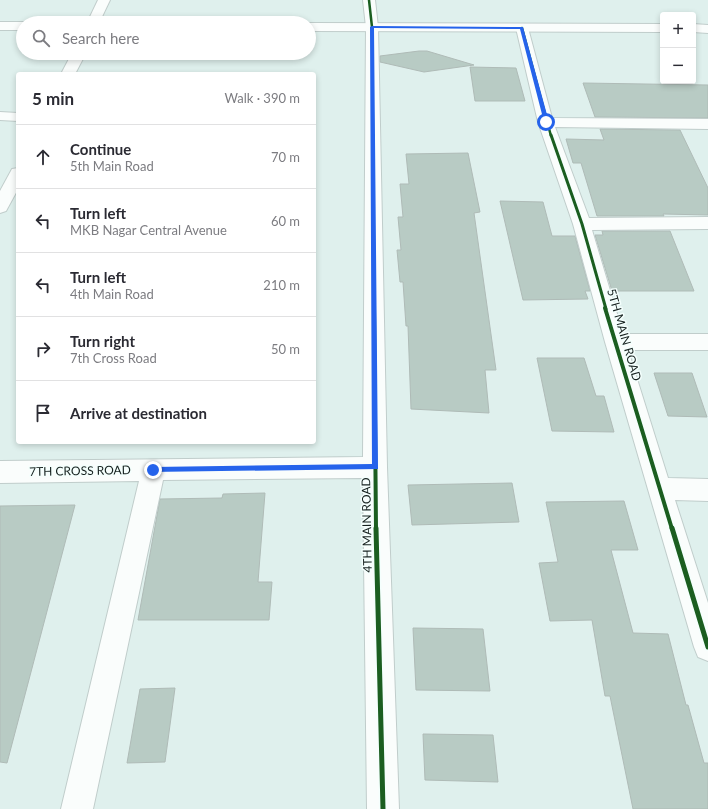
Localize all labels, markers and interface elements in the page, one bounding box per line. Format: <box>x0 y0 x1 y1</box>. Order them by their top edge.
map controls <box>660 12 696 84</box>
button: + <box>660 12 696 48</box>
search box <box>16 16 316 60</box>
icon: search <box>30 27 52 49</box>
text: Search here <box>62 29 139 47</box>
button: − <box>660 48 696 84</box>
text: 5 min <box>32 88 74 109</box>
text: Walk · 390 m <box>224 90 300 106</box>
route start <box>537 113 555 131</box>
text: Continue <box>70 140 131 158</box>
icon: ahead <box>32 146 54 168</box>
text: 70 m <box>271 149 300 165</box>
text: 5th Main Road <box>70 158 154 174</box>
text: Turn left <box>70 204 126 222</box>
icon: left <box>32 210 54 232</box>
text: 60 m <box>271 213 300 229</box>
text: MKB Nagar Central Avenue <box>70 222 227 238</box>
text: Turn left <box>70 268 126 286</box>
icon: left <box>32 274 54 296</box>
text: 210 m <box>263 277 300 293</box>
text: 4th Main Road <box>70 286 154 302</box>
street label: 5TH MAIN ROAD <box>604 287 645 383</box>
text: Turn right <box>70 332 135 350</box>
icon: right <box>32 338 54 360</box>
text: 50 m <box>271 341 300 357</box>
text: 7th Cross Road <box>70 350 157 366</box>
icon: arrive <box>32 402 54 424</box>
text: Arrive at destination <box>70 404 207 422</box>
route end <box>144 461 162 479</box>
street label: 7TH CROSS ROAD <box>29 462 131 479</box>
street label: 4TH MAIN ROAD <box>358 477 375 573</box>

